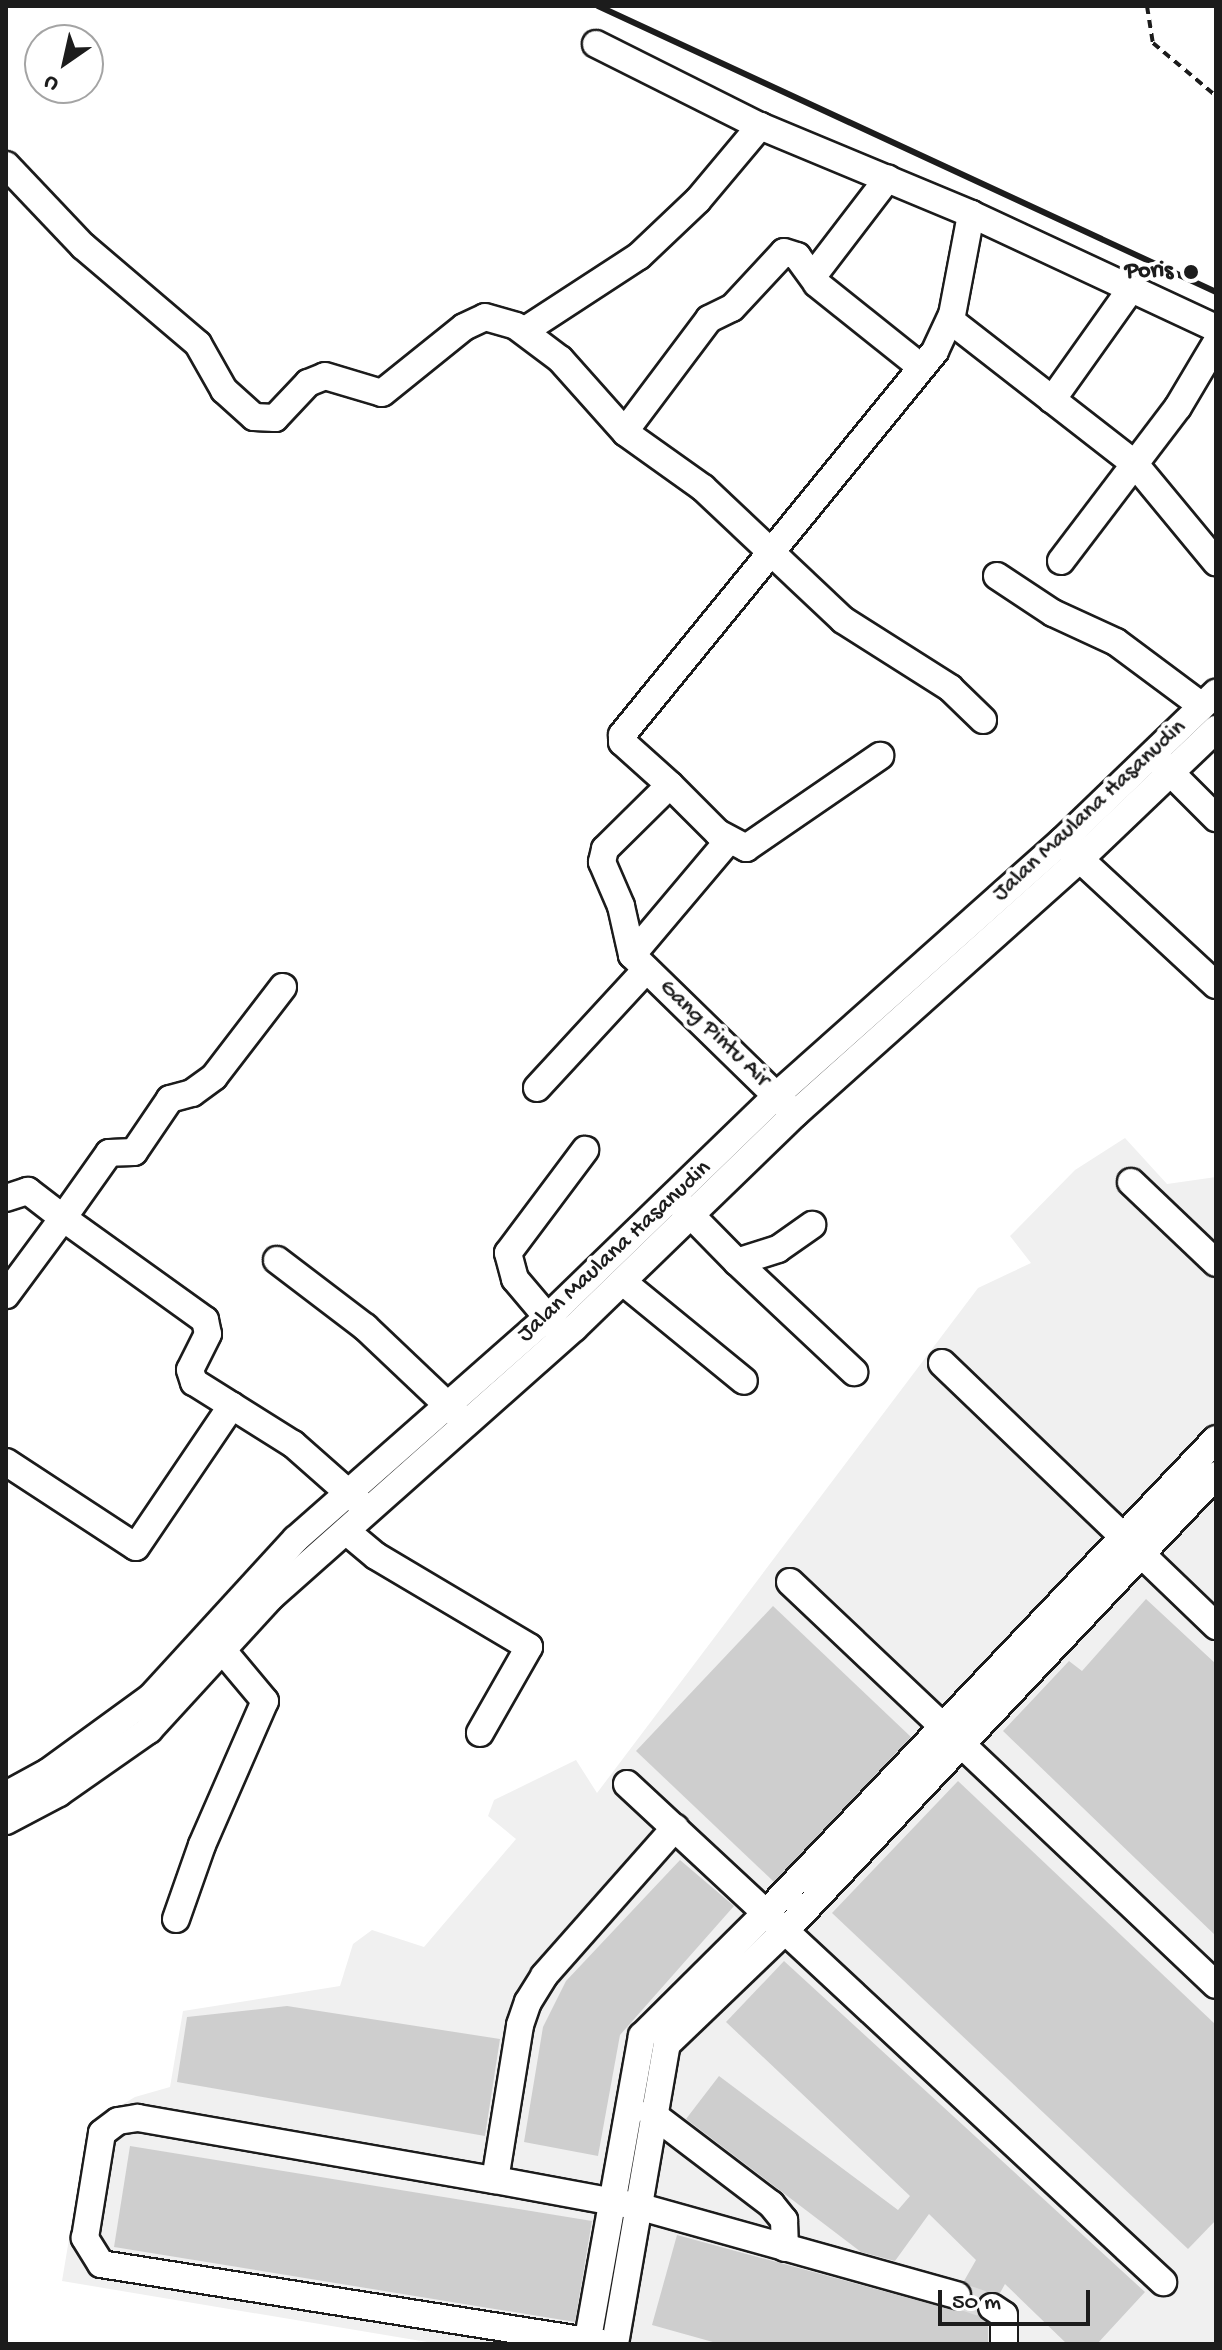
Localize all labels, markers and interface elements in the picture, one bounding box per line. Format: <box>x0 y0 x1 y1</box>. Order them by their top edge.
north arrow <box>24 24 104 104</box>
text: U <box>39 68 64 97</box>
place label: Poris <box>1125 258 1173 286</box>
marker: Poris <box>1180 261 1202 283</box>
street label: Jalan Maulana Hasanudin <box>987 714 1193 908</box>
street label: Gang Pintu Air <box>652 974 776 1094</box>
street label: Jalan Maulana Hasanudin <box>512 1155 718 1349</box>
scale bar <box>942 2274 1094 2324</box>
text: 50 m <box>952 2289 1001 2318</box>

